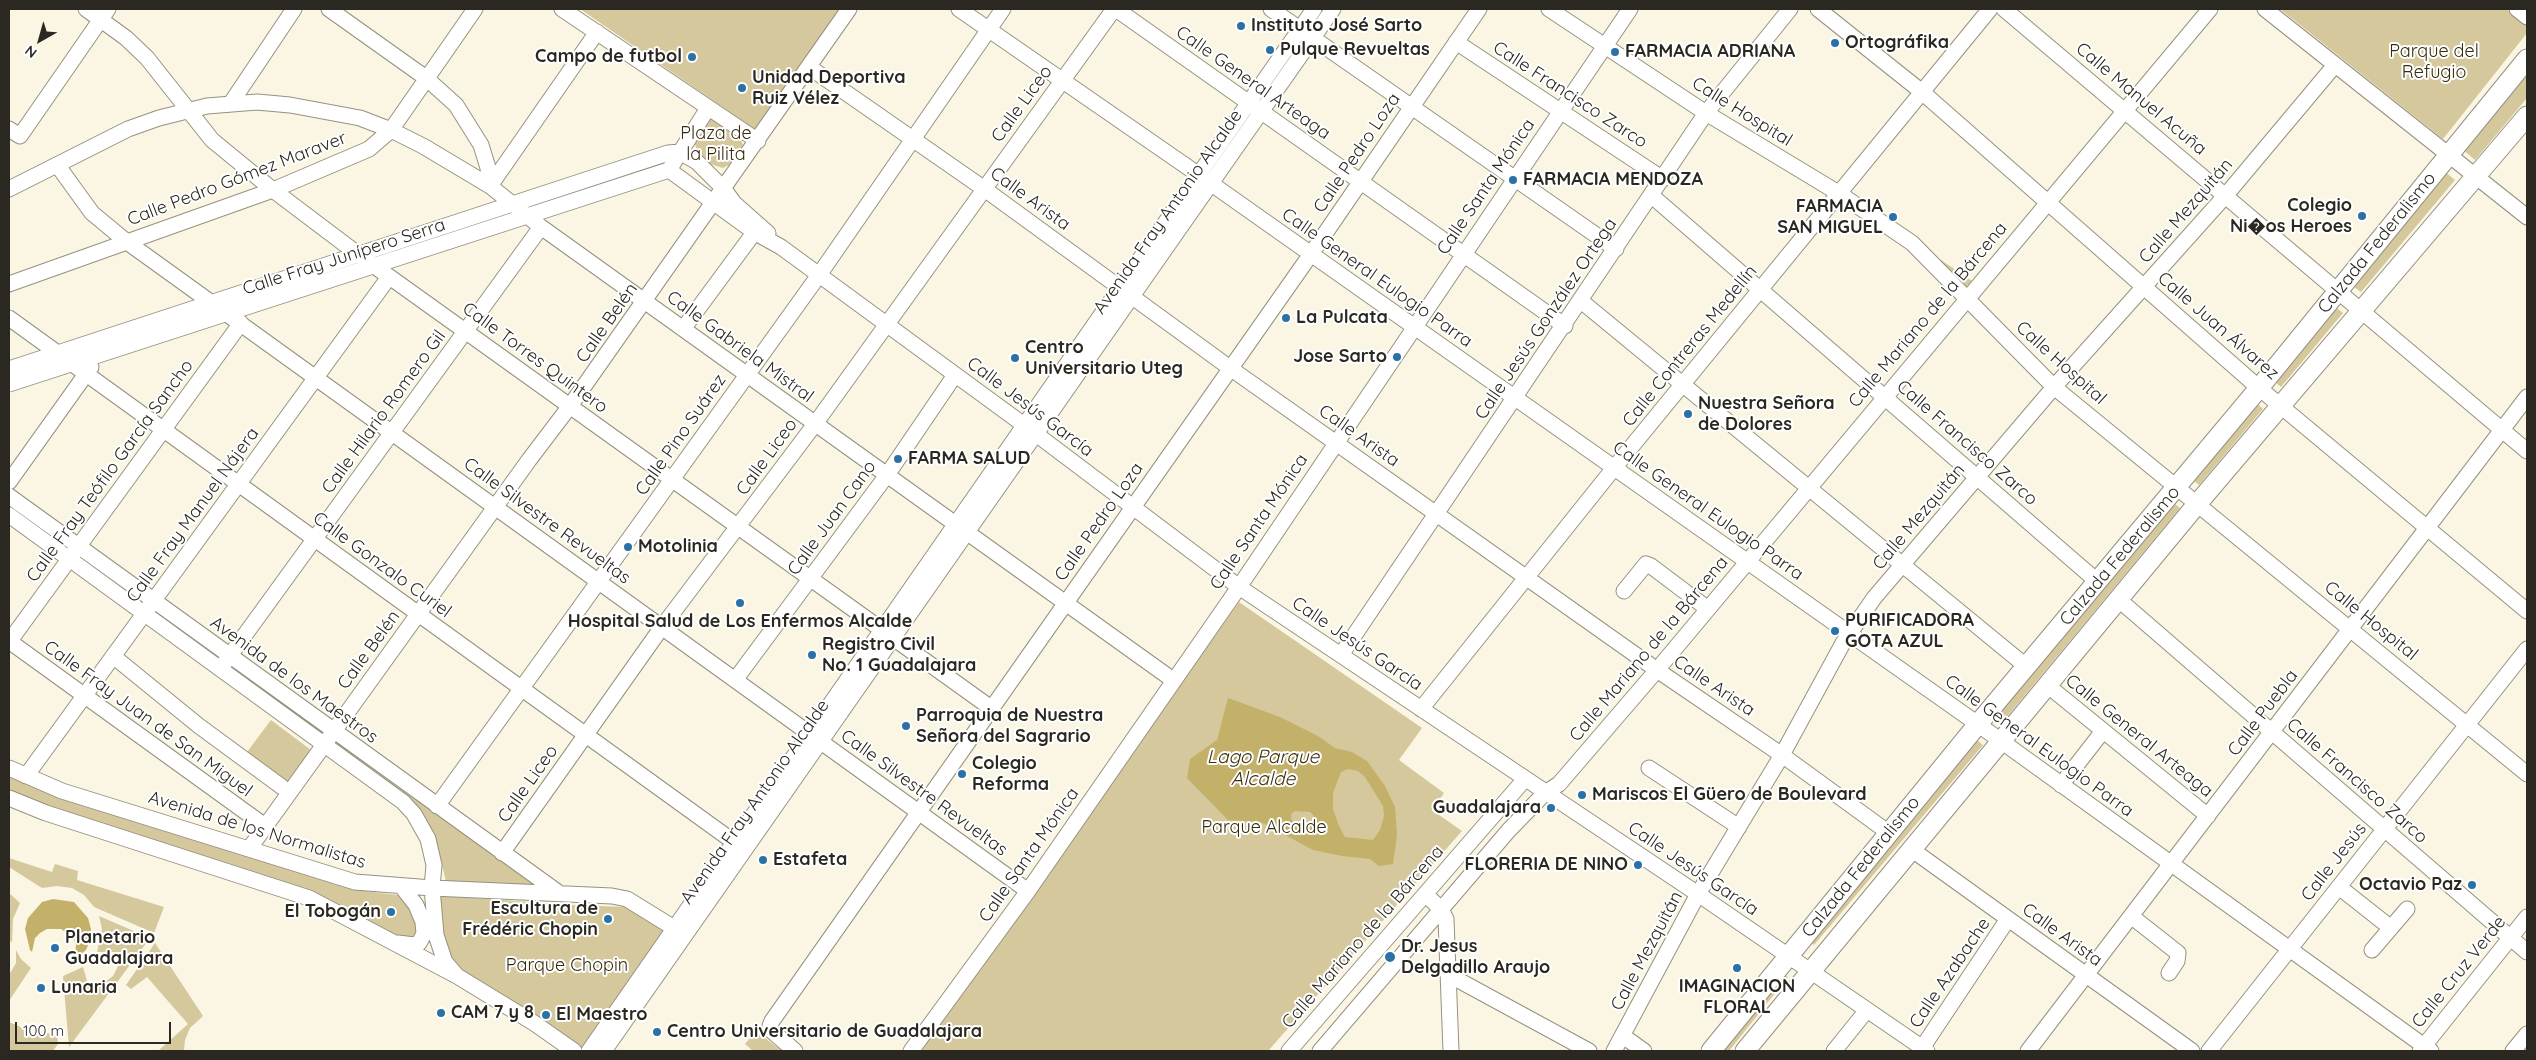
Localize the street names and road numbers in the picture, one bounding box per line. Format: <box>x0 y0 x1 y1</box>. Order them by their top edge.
street label: Calle General Arteaga <box>1172 22 1334 144</box>
street label: Calle Francisco Zarco <box>1489 37 1651 153</box>
street label: Calle Manuel Acuña <box>2071 38 2211 160</box>
street label: Calle Liceo <box>987 61 1057 147</box>
street label: Calle Hospital <box>1688 73 1796 151</box>
street label: Calle Pedro Loza <box>1309 89 1405 217</box>
street label: Avenida Fray Antonio Alcalde <box>1089 106 1247 318</box>
street label: Calle Santa Mónica <box>1432 115 1540 259</box>
street label: Calle Pedro Gómez Maraver <box>124 127 350 231</box>
street label: Calle Mezquitán <box>2135 154 2237 268</box>
street label: Calle Arista <box>986 163 1074 235</box>
street label: Calzada Federalismo <box>2313 168 2441 318</box>
street label: Calle General Eulogio Parra <box>1277 204 1477 352</box>
street label: Calle Fray Junípero Serra <box>240 214 448 300</box>
street label: Calle Jesús González Ortega <box>1470 214 1622 424</box>
street label: Calle Mariano de la Bárcena <box>1844 218 2012 412</box>
street label: Calle Contreras Medellín <box>1618 261 1762 431</box>
street label: Calle Juan Álvarez <box>2153 267 2283 385</box>
street label: Calle Belén <box>572 279 642 367</box>
street label: Calle Gabriela Mistral <box>662 286 818 408</box>
street label: Calle Torres Quintero <box>458 298 612 418</box>
street label: Calle Hospital <box>2011 317 2111 409</box>
street label: Calle Hilario Romero Gil <box>318 326 450 498</box>
street label: Calle Jesús García <box>963 352 1097 462</box>
street label: Calle Fray Teófilo García Sancho <box>22 356 198 586</box>
street label: Calle Pino Suárez <box>631 370 731 500</box>
street label: Calle Francisco Zarco <box>1892 376 2042 510</box>
street label: Calle Arista <box>1314 400 1404 472</box>
street label: Calle Liceo <box>732 414 802 500</box>
street label: Calle Fray Manuel Nájera <box>122 423 264 607</box>
street label: Calle General Eulogio Parra <box>1608 437 1808 585</box>
street label: Calle Santa Mónica <box>1205 450 1313 594</box>
street label: Calle Silvestre Revueltas <box>459 453 635 589</box>
street label: Calle Juan Cano <box>783 456 881 580</box>
street label: Calle Pedro Loza <box>1050 459 1148 585</box>
street label: Calle Mezquitán <box>1868 460 1970 574</box>
street label: Calzada Federalismo <box>2055 482 2185 630</box>
street label: Calle Gonzalo Curiel <box>309 507 455 623</box>
street label: Calle Mariano de la Bárcena <box>1565 552 1733 746</box>
street label: Calle Hospital <box>2320 577 2422 665</box>
street label: Calle Jesús García <box>1288 592 1426 696</box>
street label: Calle Belén <box>333 606 405 694</box>
street label: Avenida de los Maestros <box>206 612 382 748</box>
street label: Calle Fray Juan de San Miguel <box>40 636 256 802</box>
street label: Calle Arista <box>1669 651 1759 721</box>
street label: Calle Puebla <box>2223 665 2303 761</box>
street label: Calle General Eulogio Parra <box>1940 670 2138 822</box>
street label: Calle General Arteaga <box>2061 670 2217 802</box>
street label: Avenida Fray Antonio Alcalde <box>676 696 834 908</box>
street label: Calle Francisco Zarco <box>2282 714 2432 848</box>
street label: Calle Silvestre Revueltas <box>836 725 1012 861</box>
street label: Calle Liceo <box>493 741 563 827</box>
street label: Calle Santa Mónica <box>974 784 1084 926</box>
street label: Avenida de los Normalistas <box>146 787 368 873</box>
street label: Calzada Federalismo <box>1797 792 1925 942</box>
street label: Calle Jesús García <box>1624 817 1762 921</box>
street label: Calle Jesús <box>2297 819 2371 905</box>
street label: Calle Mariano de la Bárcena <box>1278 841 1448 1033</box>
street label: Calle Mezquitán <box>1607 888 1687 1014</box>
street label: Calle Arista <box>2018 899 2106 971</box>
street label: Calle Cruz Verde <box>2407 912 2511 1032</box>
street label: Calle Azabache <box>1905 914 1995 1032</box>

